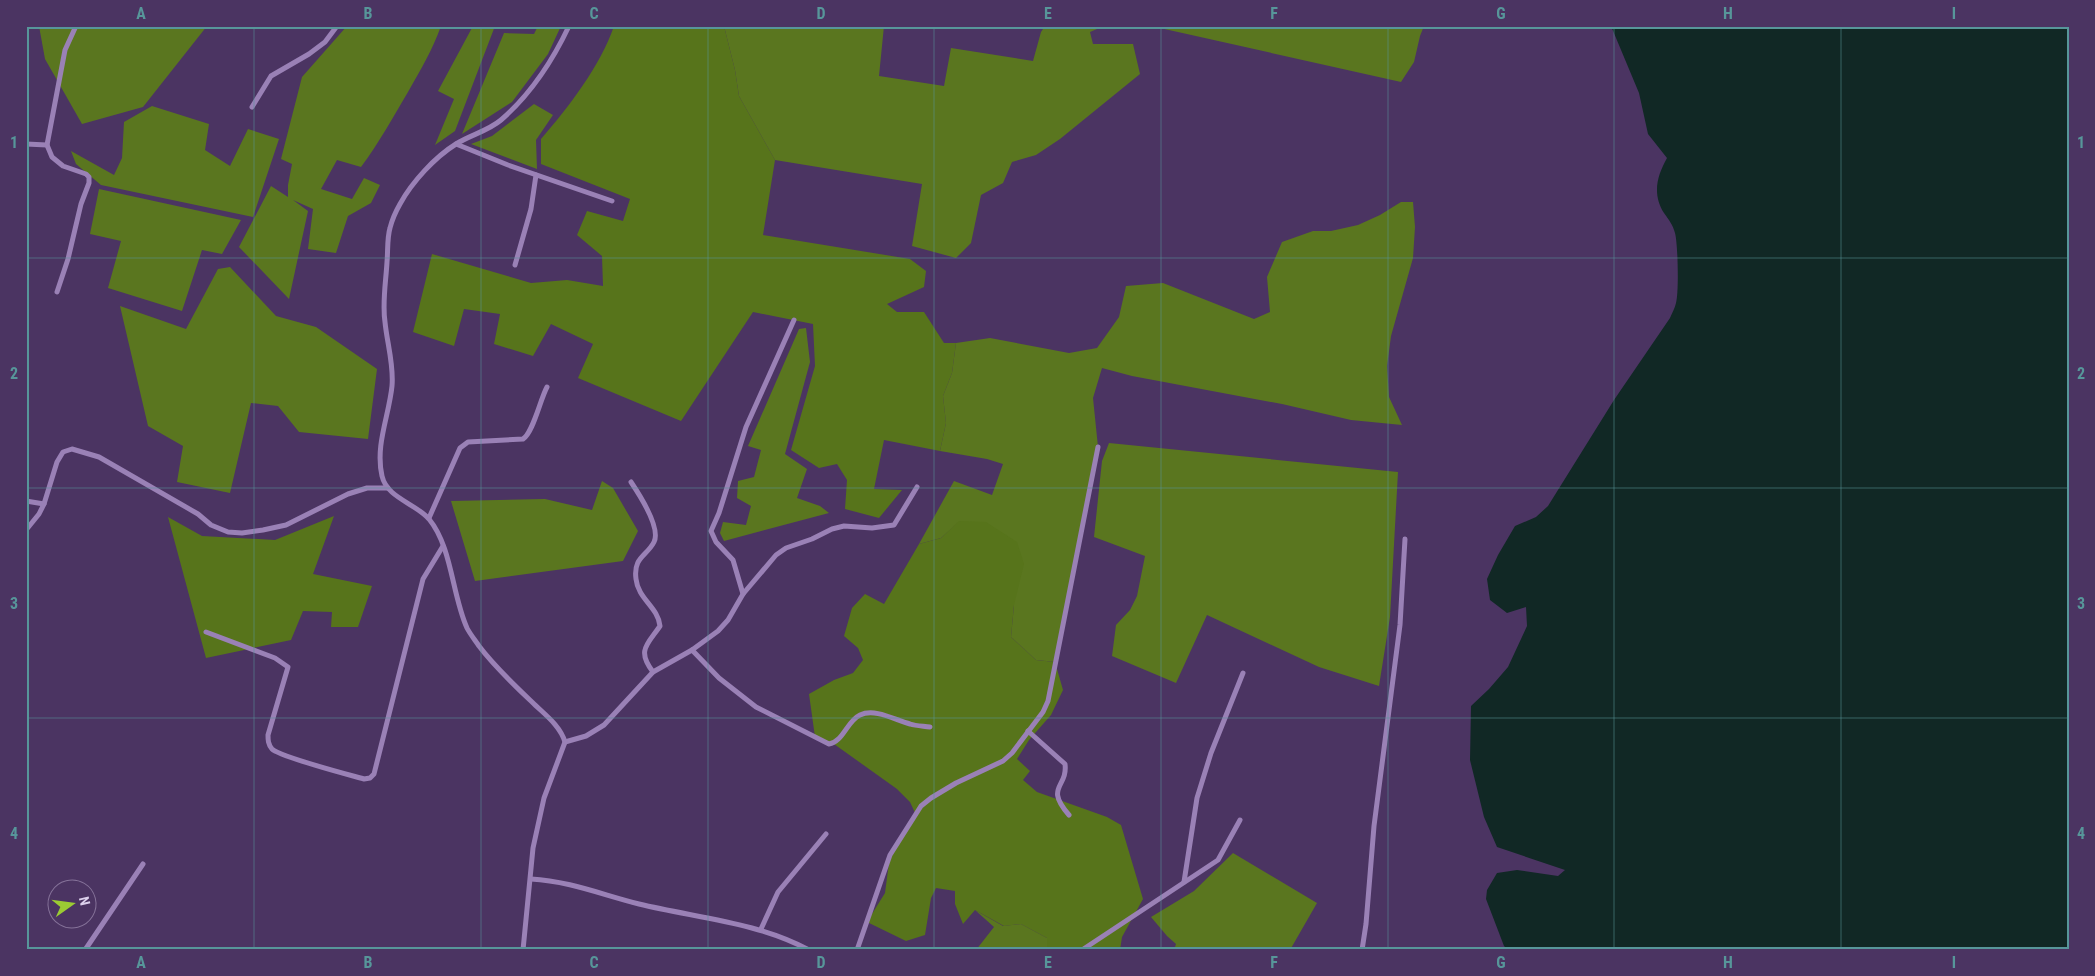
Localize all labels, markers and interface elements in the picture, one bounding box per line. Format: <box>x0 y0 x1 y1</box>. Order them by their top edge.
text: A <box>136 4 146 23</box>
text: B <box>364 4 373 23</box>
text: C <box>589 4 599 23</box>
text: D <box>816 4 826 23</box>
text: E <box>1044 4 1052 23</box>
text: F <box>1270 4 1278 23</box>
text: G <box>1496 4 1506 23</box>
text: H <box>1723 4 1733 23</box>
text: I <box>1952 4 1956 23</box>
text: 1 <box>10 133 18 152</box>
text: 1 <box>2077 133 2085 152</box>
text: 2 <box>10 364 18 383</box>
text: 2 <box>2077 364 2085 383</box>
text: 3 <box>10 594 18 613</box>
text: 3 <box>2077 594 2085 613</box>
text: 4 <box>10 824 18 843</box>
text: 4 <box>2077 824 2085 843</box>
north arrow <box>48 878 98 928</box>
text: N <box>76 895 93 907</box>
text: A <box>136 953 146 972</box>
text: B <box>364 953 373 972</box>
text: C <box>589 953 599 972</box>
text: D <box>816 953 826 972</box>
text: E <box>1044 953 1052 972</box>
text: F <box>1270 953 1278 972</box>
text: G <box>1496 953 1506 972</box>
text: H <box>1723 953 1733 972</box>
text: I <box>1952 953 1956 972</box>

